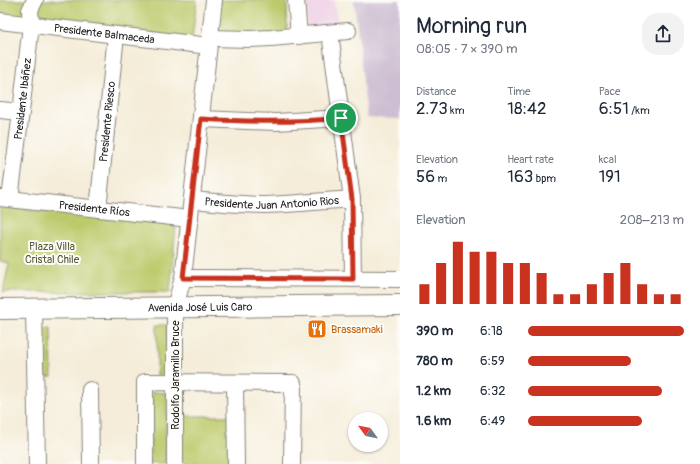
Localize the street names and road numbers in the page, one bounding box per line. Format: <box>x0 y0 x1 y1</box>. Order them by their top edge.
street label: Presidente Balmaceda <box>53 21 155 46</box>
street label: Presidente Ibáñez <box>12 57 34 140</box>
street label: Presidente Riesco <box>97 80 118 163</box>
street label: Presidente Juan Antonio Rios <box>204 194 339 212</box>
street label: Presidente Ríos <box>58 199 131 219</box>
street label: Avenida José Luis Caro <box>148 300 253 315</box>
street label: Rodolfo Jaramillo Bruce <box>169 320 182 430</box>

